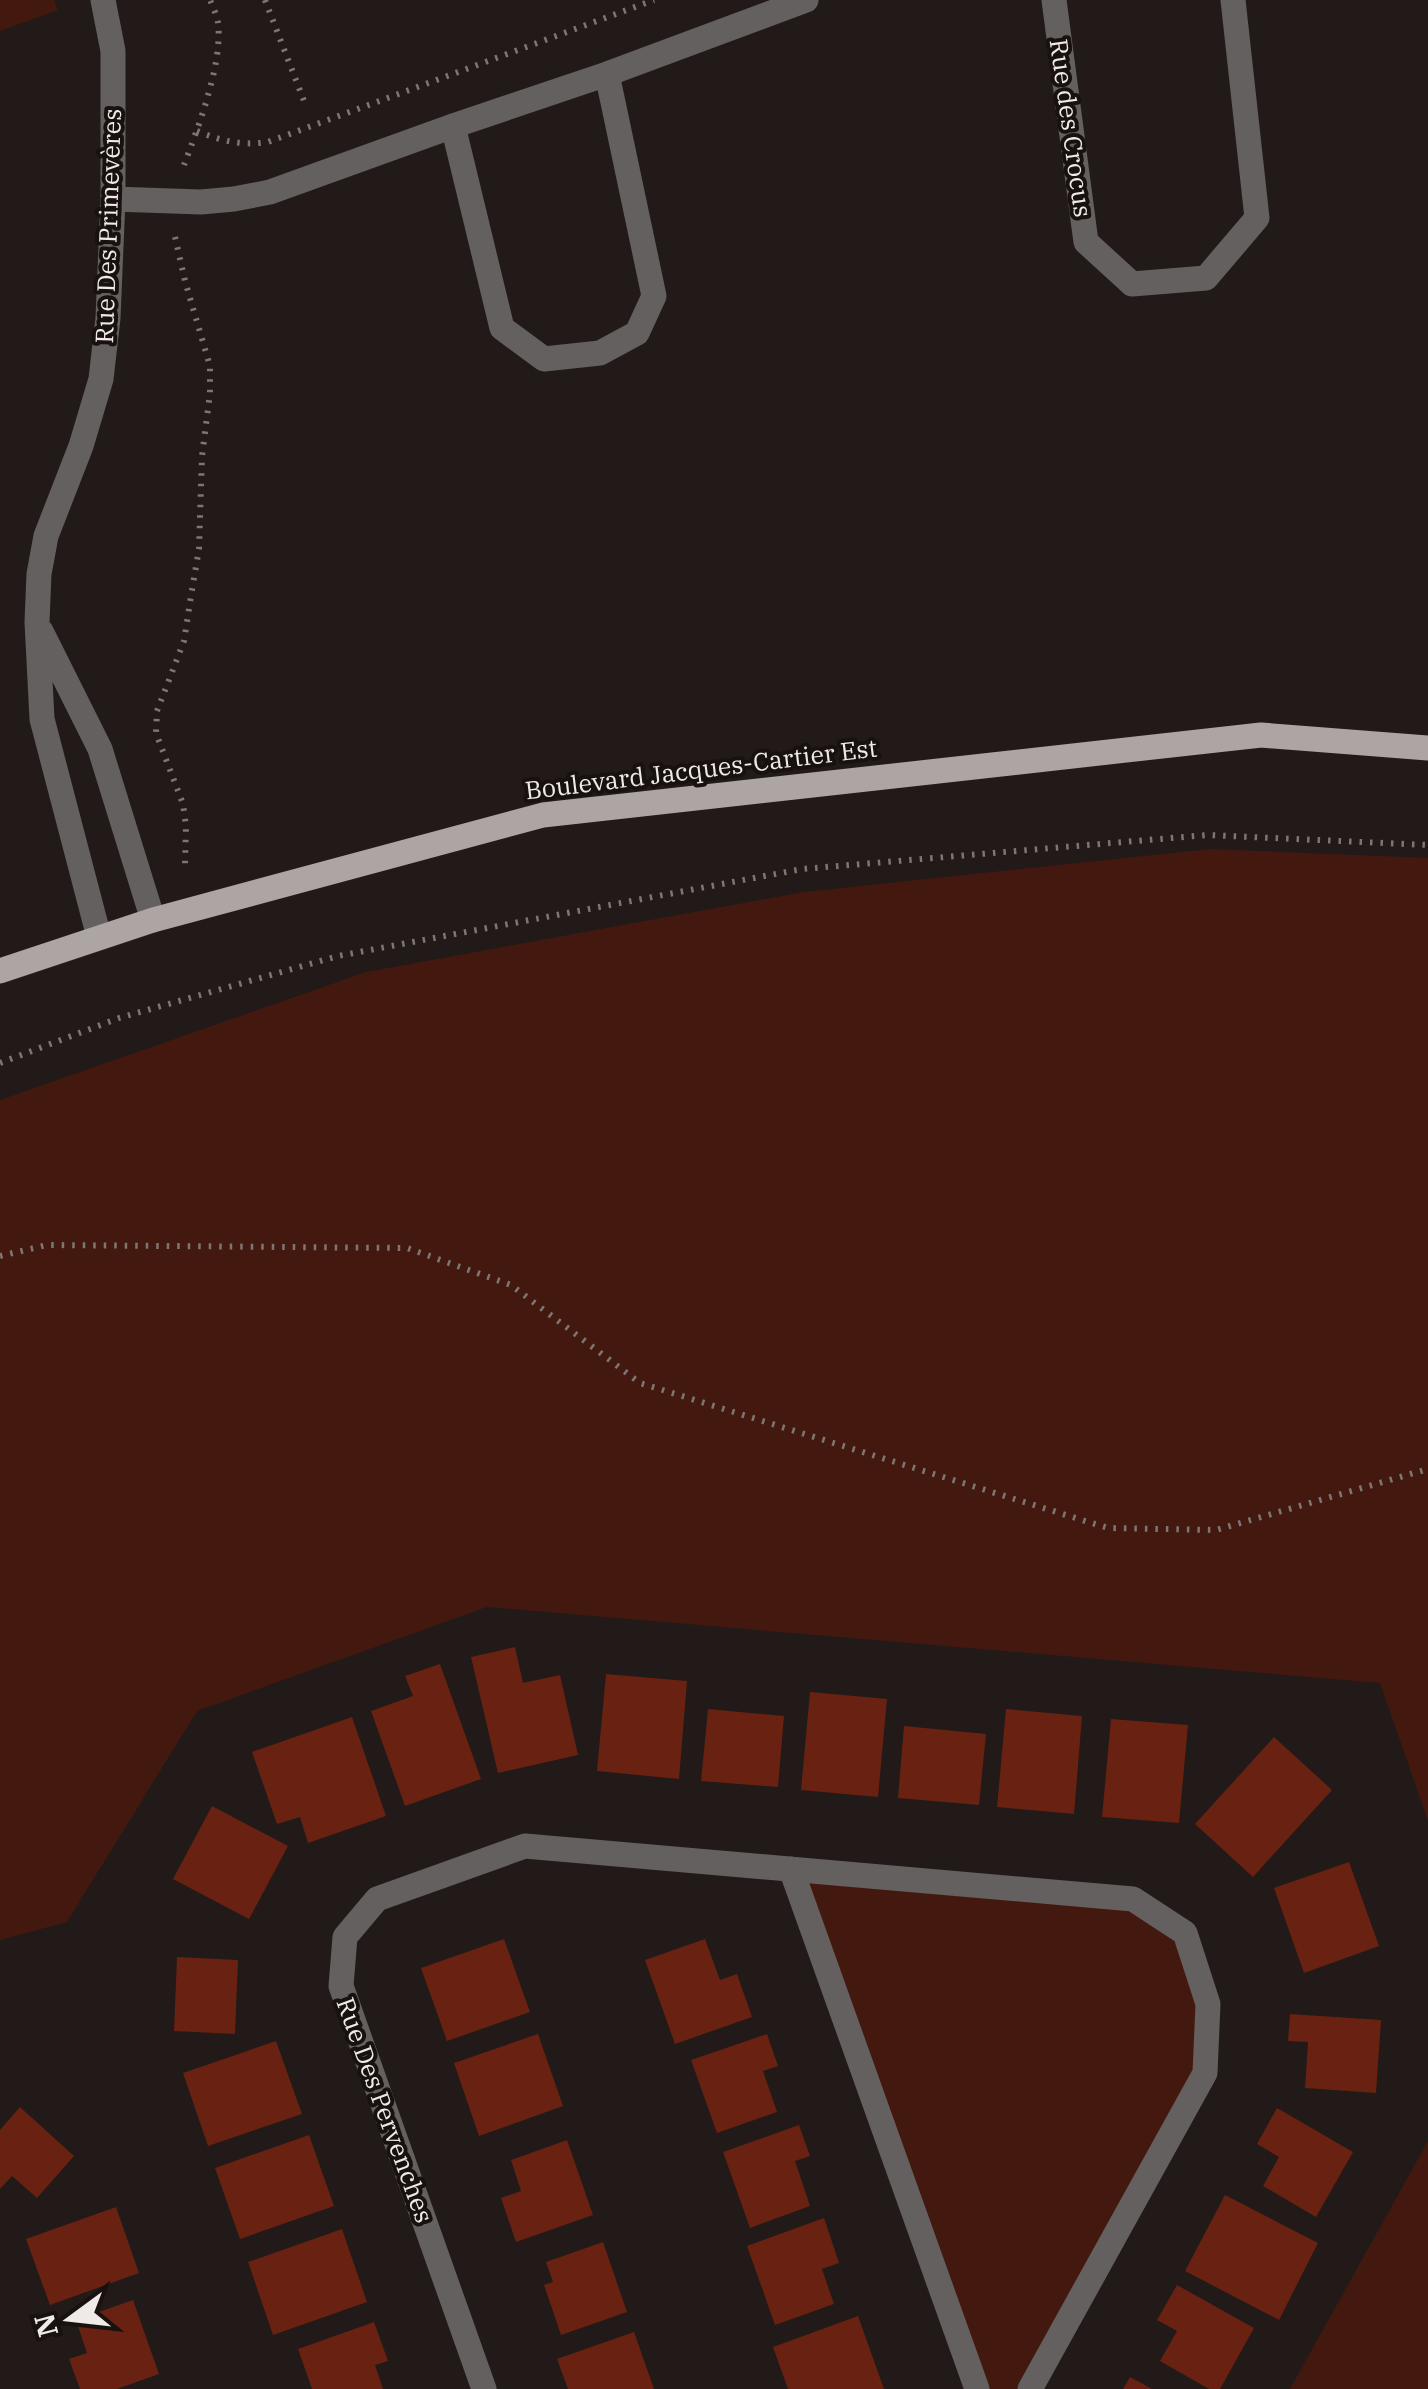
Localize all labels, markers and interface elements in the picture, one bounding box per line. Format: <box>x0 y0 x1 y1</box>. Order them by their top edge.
street label: Rue des Crocus <box>1043 37 1100 219</box>
street label: Rue Des Primevères <box>87 108 128 344</box>
street label: Boulevard Jacques-Cartier Est <box>523 731 879 806</box>
street label: Rue Des Pervenches <box>329 1993 442 2227</box>
north arrow <box>20 2269 120 2369</box>
text: N <box>25 2310 66 2341</box>

